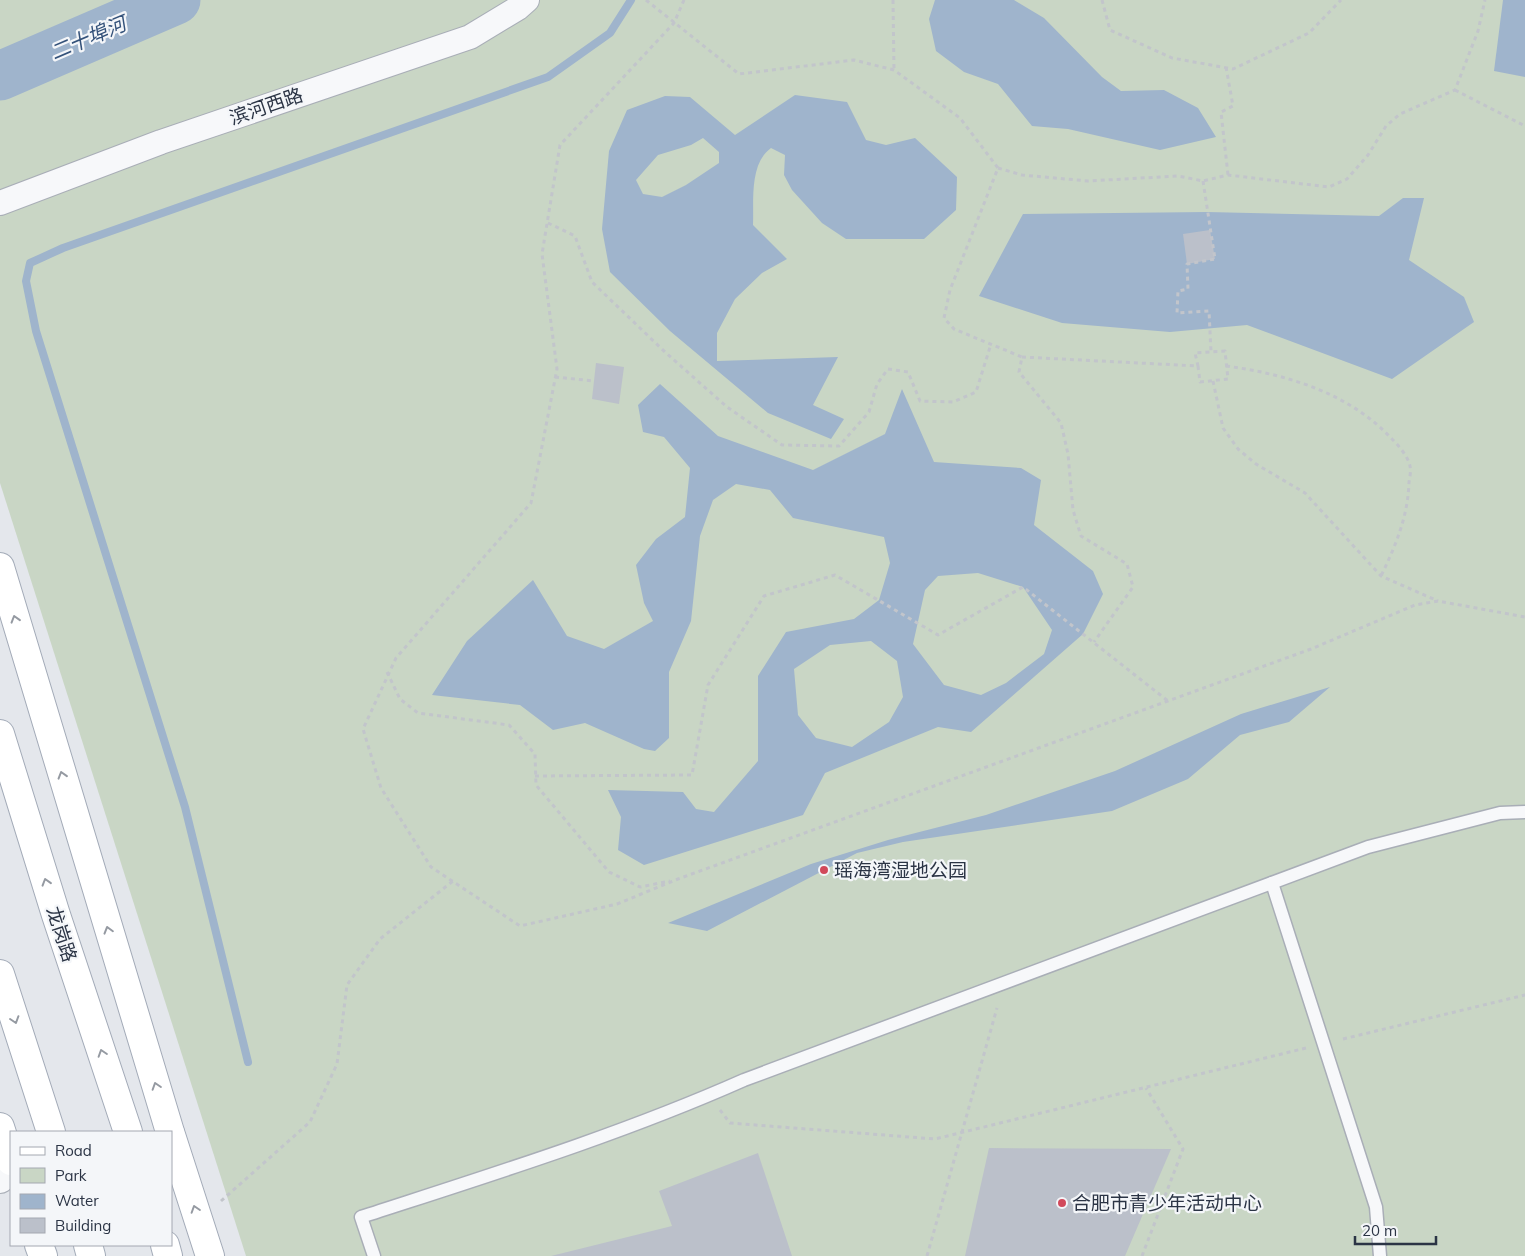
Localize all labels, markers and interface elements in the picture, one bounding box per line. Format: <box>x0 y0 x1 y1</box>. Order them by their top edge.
water label: 二十埠河 <box>46 9 133 65</box>
street label: 滨河西路 <box>226 82 306 130</box>
one-way arrow <box>11 615 21 624</box>
one-way arrow <box>57 771 67 779</box>
place label: 瑶海湾湿地公园 <box>834 858 967 882</box>
marker: 瑶海湾湿地公园 <box>818 864 830 876</box>
one-way arrow <box>41 878 51 886</box>
street label: 龙岗路 <box>42 903 82 965</box>
one-way arrow <box>104 927 114 935</box>
one-way arrow <box>9 1015 19 1024</box>
one-way arrow <box>97 1049 107 1057</box>
one-way arrow <box>151 1082 161 1090</box>
legend <box>10 1131 172 1246</box>
text: Road <box>55 1141 92 1160</box>
text: Park <box>55 1166 87 1185</box>
text: Water <box>55 1191 99 1210</box>
place label: 合肥市青少年活动中心 <box>1072 1191 1262 1215</box>
marker: 合肥市青少年活动中心 <box>1056 1197 1068 1209</box>
one-way arrow <box>191 1206 201 1214</box>
scale bar <box>1355 1214 1436 1246</box>
text: Building <box>55 1216 111 1235</box>
text: 20 m <box>1362 1221 1397 1240</box>

